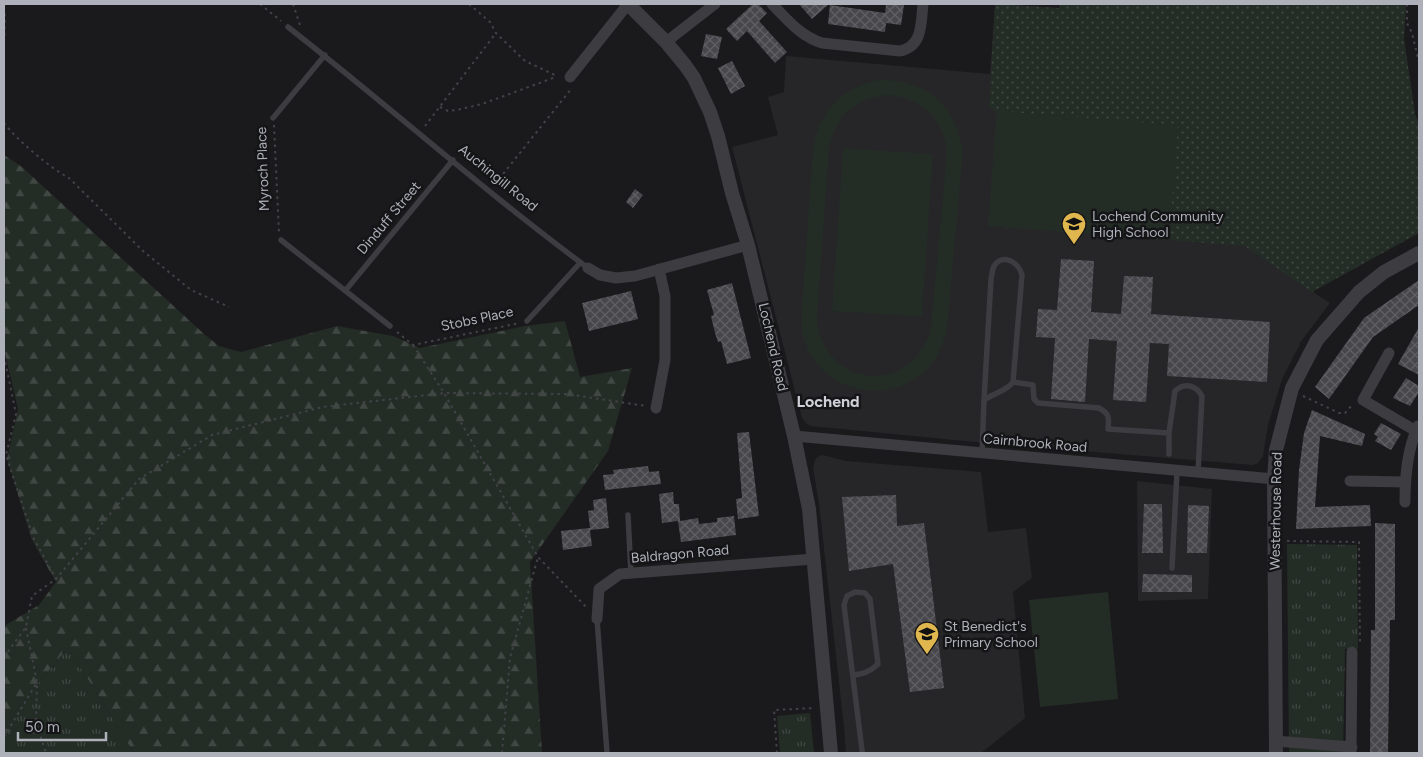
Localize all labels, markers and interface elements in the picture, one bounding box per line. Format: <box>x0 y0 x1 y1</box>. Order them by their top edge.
street label: Myroch Place <box>253 126 273 211</box>
street label: Auchingill Road <box>455 141 541 215</box>
street label: Dinduff Street <box>354 178 424 258</box>
place label: Lochend Community High School <box>1092 208 1224 241</box>
school or university icon: Lochend Community High School <box>1061 211 1087 245</box>
street label: Lochend Road <box>755 301 791 393</box>
street label: Stobs Place <box>439 303 515 335</box>
district label: Lochend <box>796 392 860 411</box>
street label: Cairnbrook Road <box>982 430 1088 456</box>
street label: Westerhouse Road <box>1266 452 1286 570</box>
street label: Baldragon Road <box>630 541 730 567</box>
place label: St Benedict's Primary School <box>944 618 1038 651</box>
school or university icon: St Benedict's Primary School <box>914 621 940 655</box>
scale bar <box>18 710 105 742</box>
text: 50 m <box>25 718 60 736</box>

